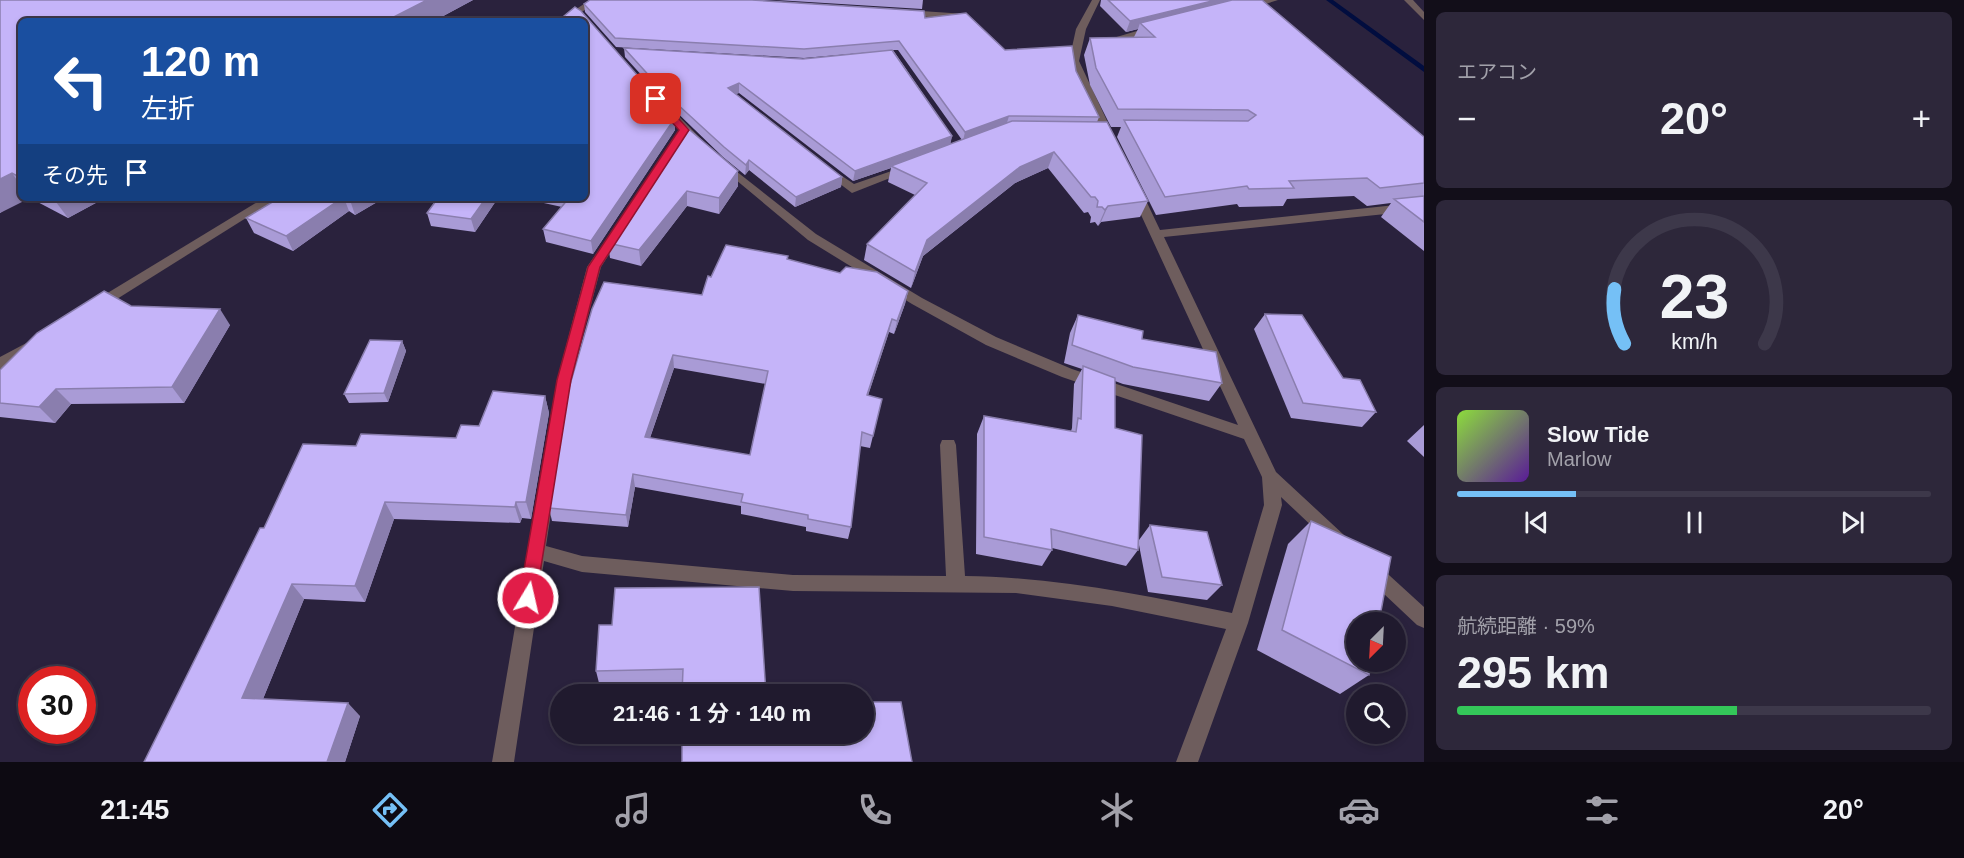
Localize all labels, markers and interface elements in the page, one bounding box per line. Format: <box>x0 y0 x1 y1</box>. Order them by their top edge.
text: 120 m <box>141 38 260 85</box>
icon: left <box>42 42 120 120</box>
text: エアコン <box>1457 61 1537 83</box>
pin <box>630 73 681 124</box>
icon: arrive <box>639 82 672 115</box>
text: 20° <box>1660 93 1728 144</box>
text: 左折 <box>141 94 195 124</box>
text: − <box>1457 100 1476 137</box>
text: + <box>1912 100 1931 137</box>
icon: arrive <box>120 156 153 189</box>
text: その先 <box>42 163 108 188</box>
text: 23 <box>1659 262 1729 331</box>
text: km/h <box>1671 331 1717 355</box>
text: Slow Tide <box>1547 422 1649 447</box>
text: Marlow <box>1547 448 1611 470</box>
icon: previous <box>1520 506 1553 539</box>
icon: pause <box>1678 506 1711 539</box>
icon: next <box>1836 506 1869 539</box>
position arrow <box>496 566 560 630</box>
north arrow <box>1346 612 1406 672</box>
map controls <box>1346 612 1406 744</box>
text: 航続距離 · 59% <box>1457 615 1595 637</box>
text: 295 km <box>1457 647 1610 698</box>
speed limit sign: 30 <box>18 666 96 744</box>
button: search <box>1346 684 1406 744</box>
text: 21:46 · 1 分 · 140 m <box>613 701 811 726</box>
icon: directions <box>369 789 411 831</box>
icon: music <box>612 789 654 831</box>
icon: phone <box>854 789 896 831</box>
icon: climate <box>1096 789 1138 831</box>
icon: car <box>1338 789 1380 831</box>
icon: filters <box>1581 789 1623 831</box>
text: 21:45 <box>100 795 169 825</box>
text: 20° <box>1823 795 1864 825</box>

